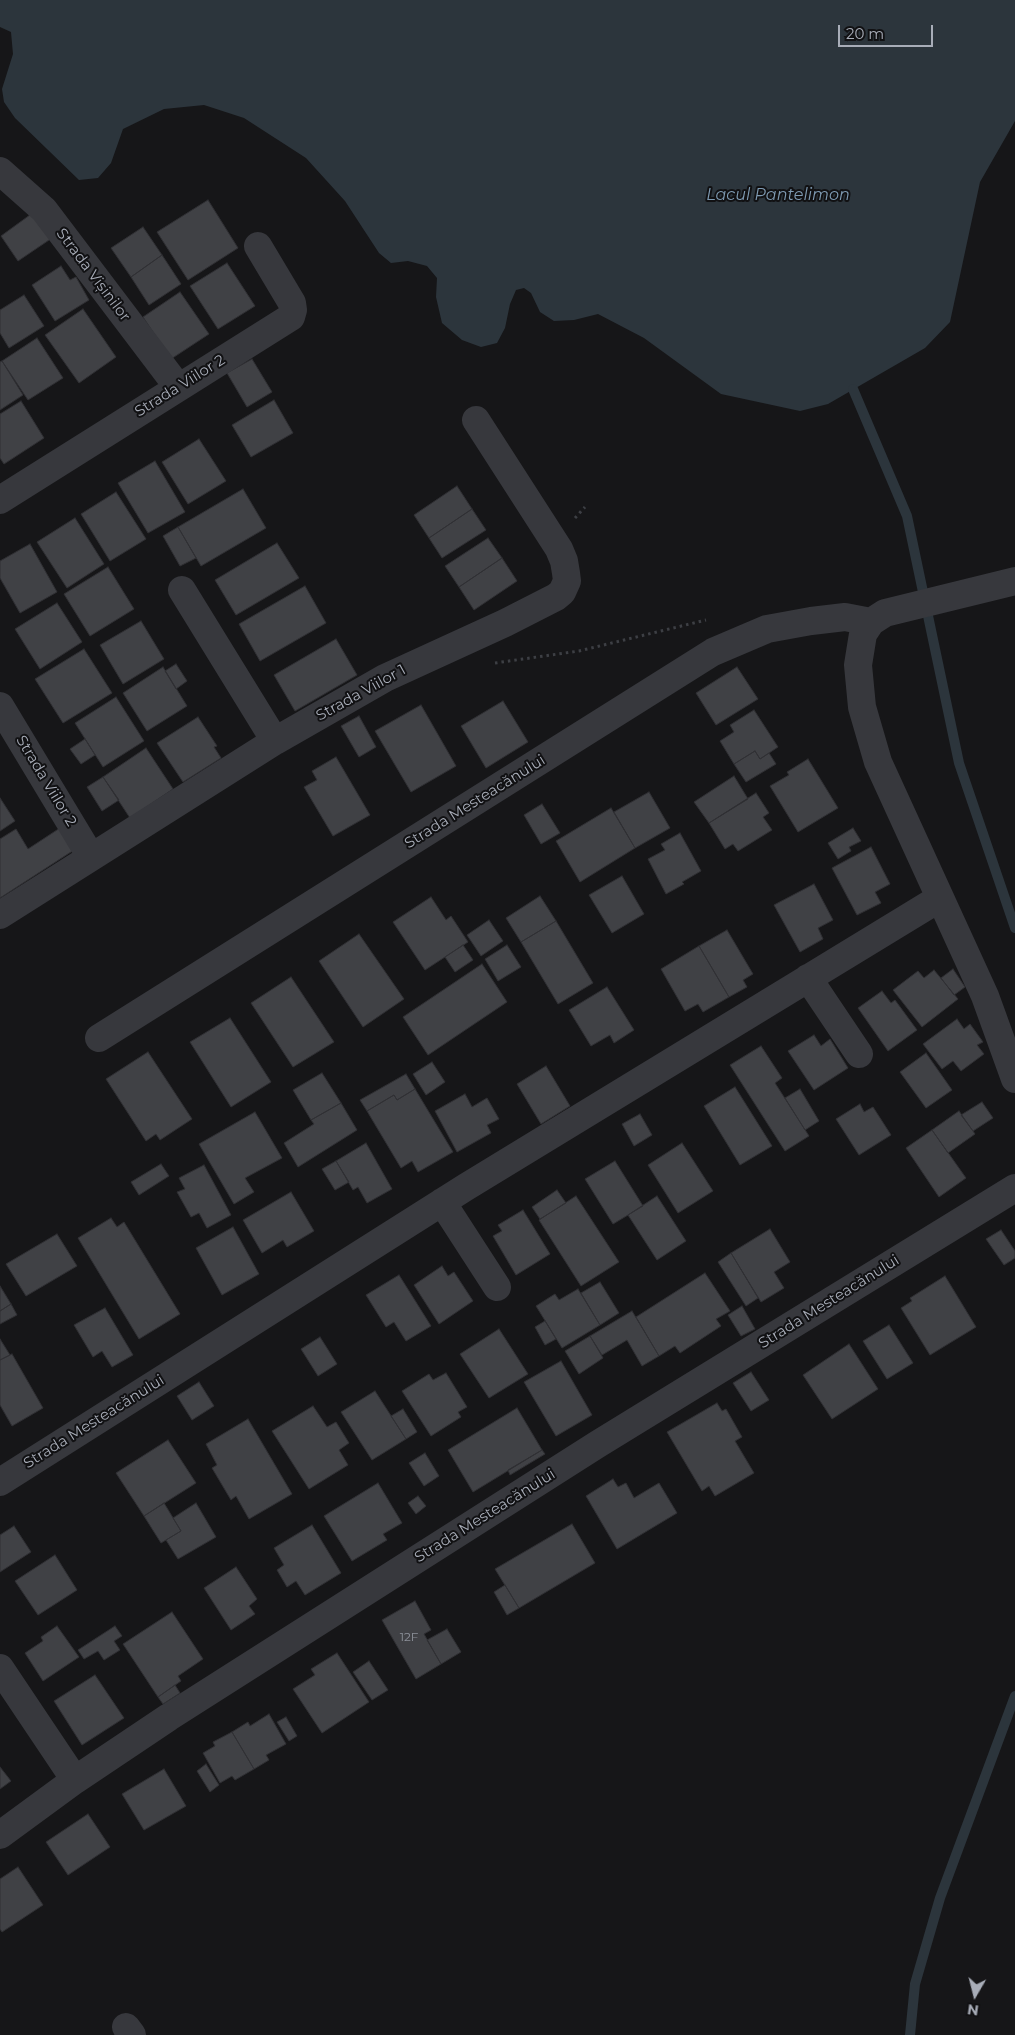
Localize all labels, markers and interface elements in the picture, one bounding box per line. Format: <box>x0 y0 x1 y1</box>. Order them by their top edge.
scale bar <box>840 15 935 47</box>
text: 20 m <box>846 24 884 43</box>
water label: Lacul Pantelimon <box>706 185 850 205</box>
street label: Strada Vișinilor <box>52 225 134 325</box>
street label: Strada Viilor 2 <box>132 351 228 421</box>
street label: Strada Viilor 1 <box>313 661 409 725</box>
street label: Strada Viilor 2 <box>12 732 80 830</box>
street label: Strada Mesteacănului <box>401 751 549 853</box>
street label: Strada Mesteacănului <box>755 1251 903 1353</box>
street label: Strada Mesteacănului <box>20 1371 168 1473</box>
street label: Strada Mesteacănului <box>411 1465 559 1567</box>
house number: 12F <box>400 1630 418 1644</box>
north arrow <box>950 1970 1000 2020</box>
text: N <box>966 2000 980 2020</box>

